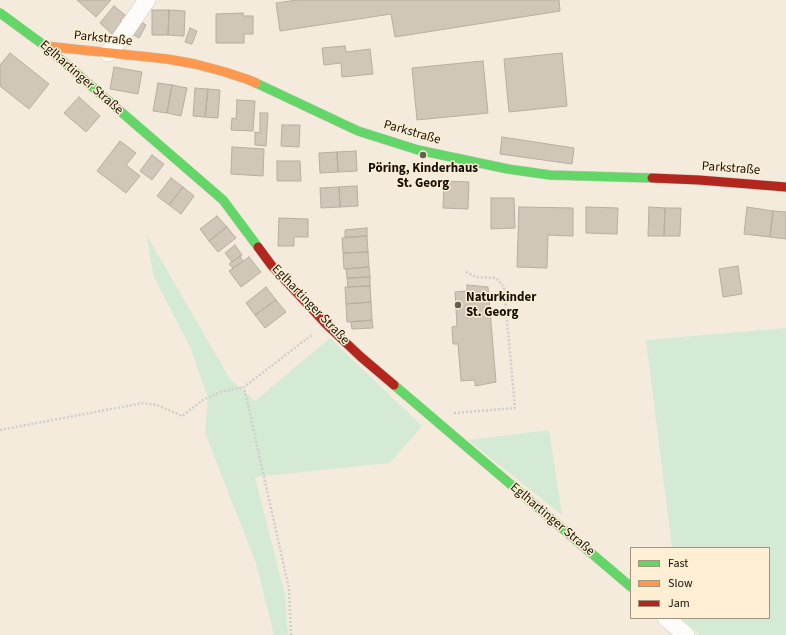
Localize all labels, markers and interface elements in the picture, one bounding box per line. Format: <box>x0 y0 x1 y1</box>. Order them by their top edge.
street label: Parkstraße <box>73 28 133 50</box>
street label: Eglhartinger Straße <box>36 38 126 118</box>
street label: Parkstraße <box>382 117 442 149</box>
marker: Pöring, Kinderhaus St. Georg <box>418 150 428 160</box>
street label: Parkstraße <box>701 159 761 179</box>
place label: Pöring, Kinderhaus St. Georg <box>368 161 478 192</box>
street label: Eglhartinger Straße <box>268 262 352 348</box>
place label: Naturkinder St. Georg <box>466 290 536 321</box>
marker: Naturkinder St. Georg <box>453 300 463 310</box>
street label: Eglhartinger Straße <box>507 480 597 560</box>
legend <box>630 547 770 619</box>
text: Fast <box>668 555 688 572</box>
text: Slow <box>668 575 693 592</box>
text: Jam <box>668 595 690 612</box>

